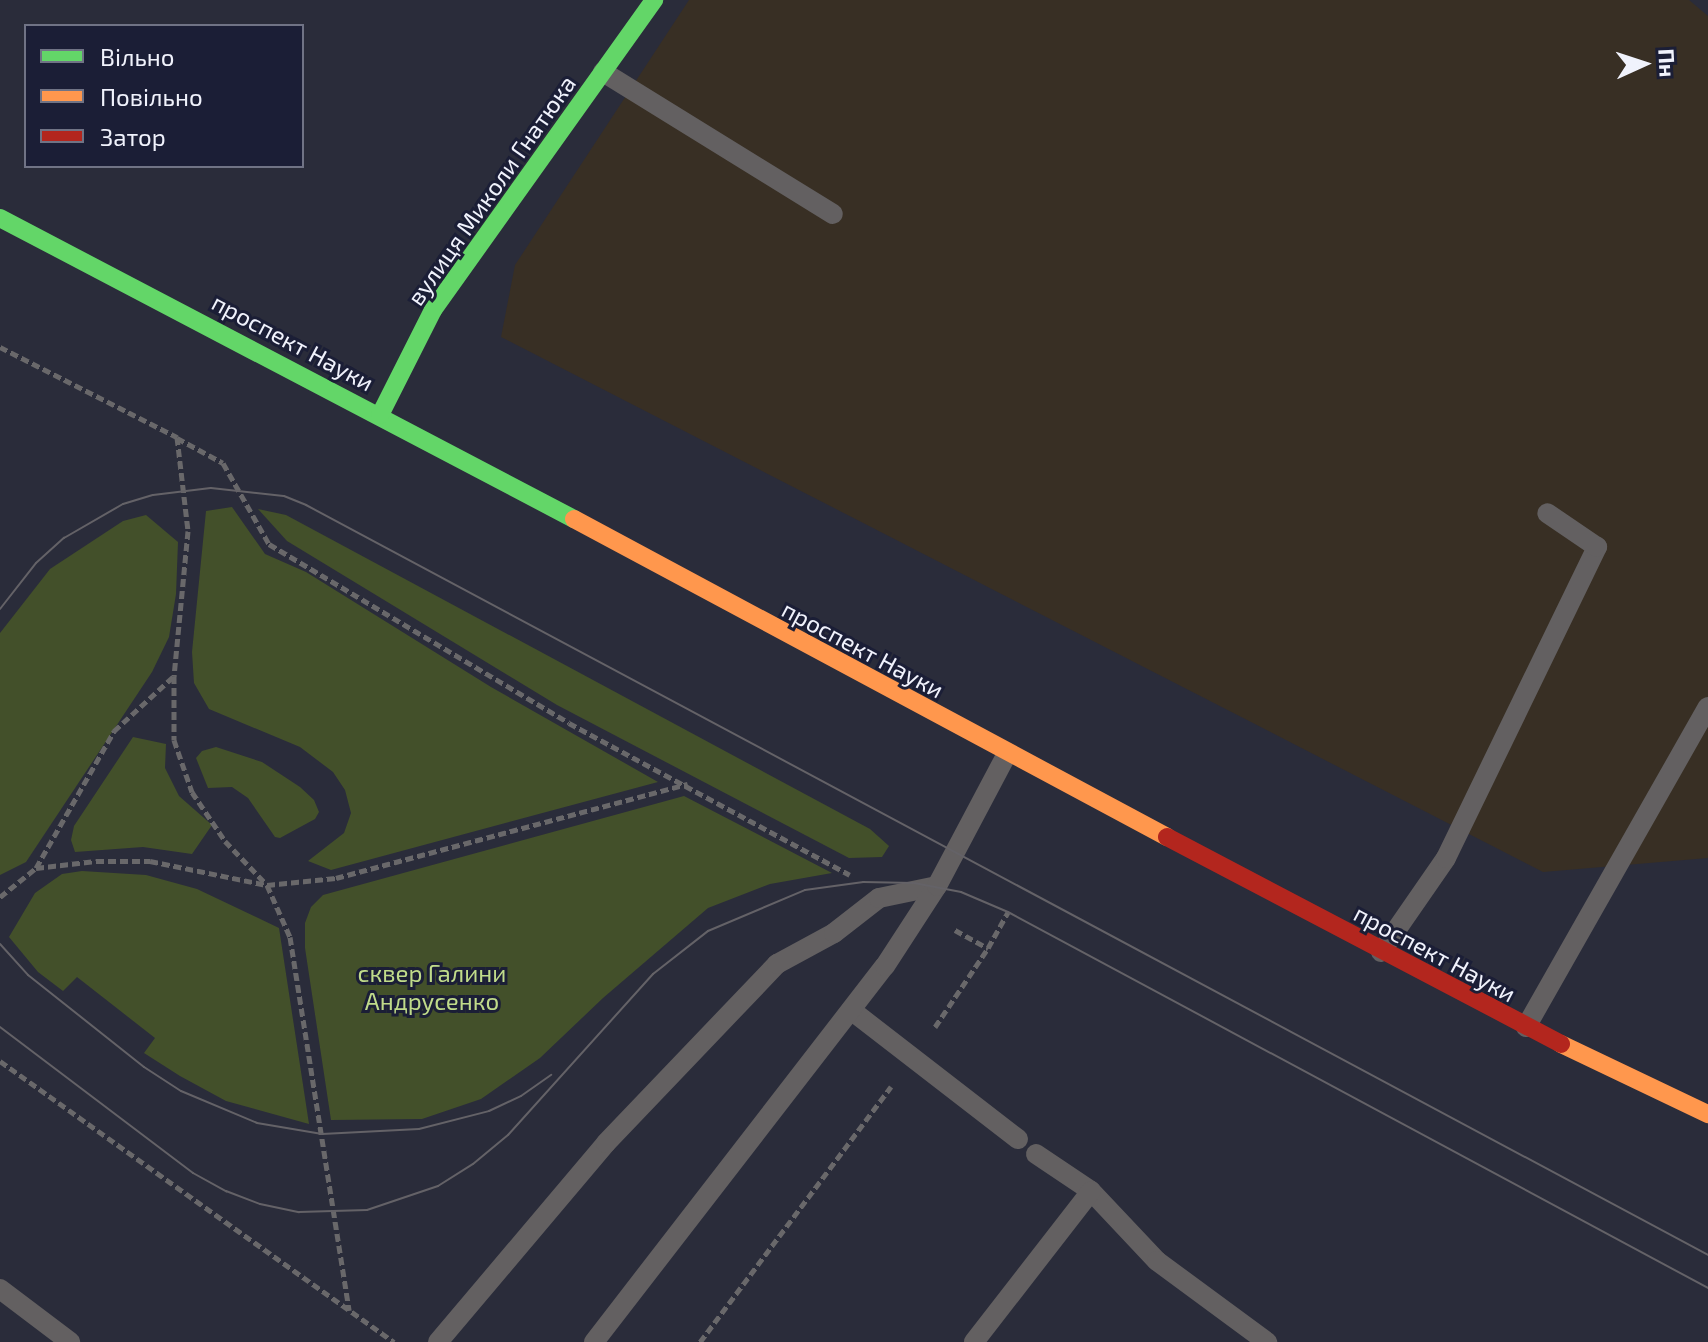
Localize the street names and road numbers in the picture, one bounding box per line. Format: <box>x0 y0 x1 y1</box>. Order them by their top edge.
street label: вулиця Миколи Гнатюка <box>401 70 581 310</box>
street label: проспект Науки <box>207 287 379 397</box>
street label: проспект Науки <box>777 594 949 704</box>
street label: проспект Науки <box>1349 898 1521 1008</box>

